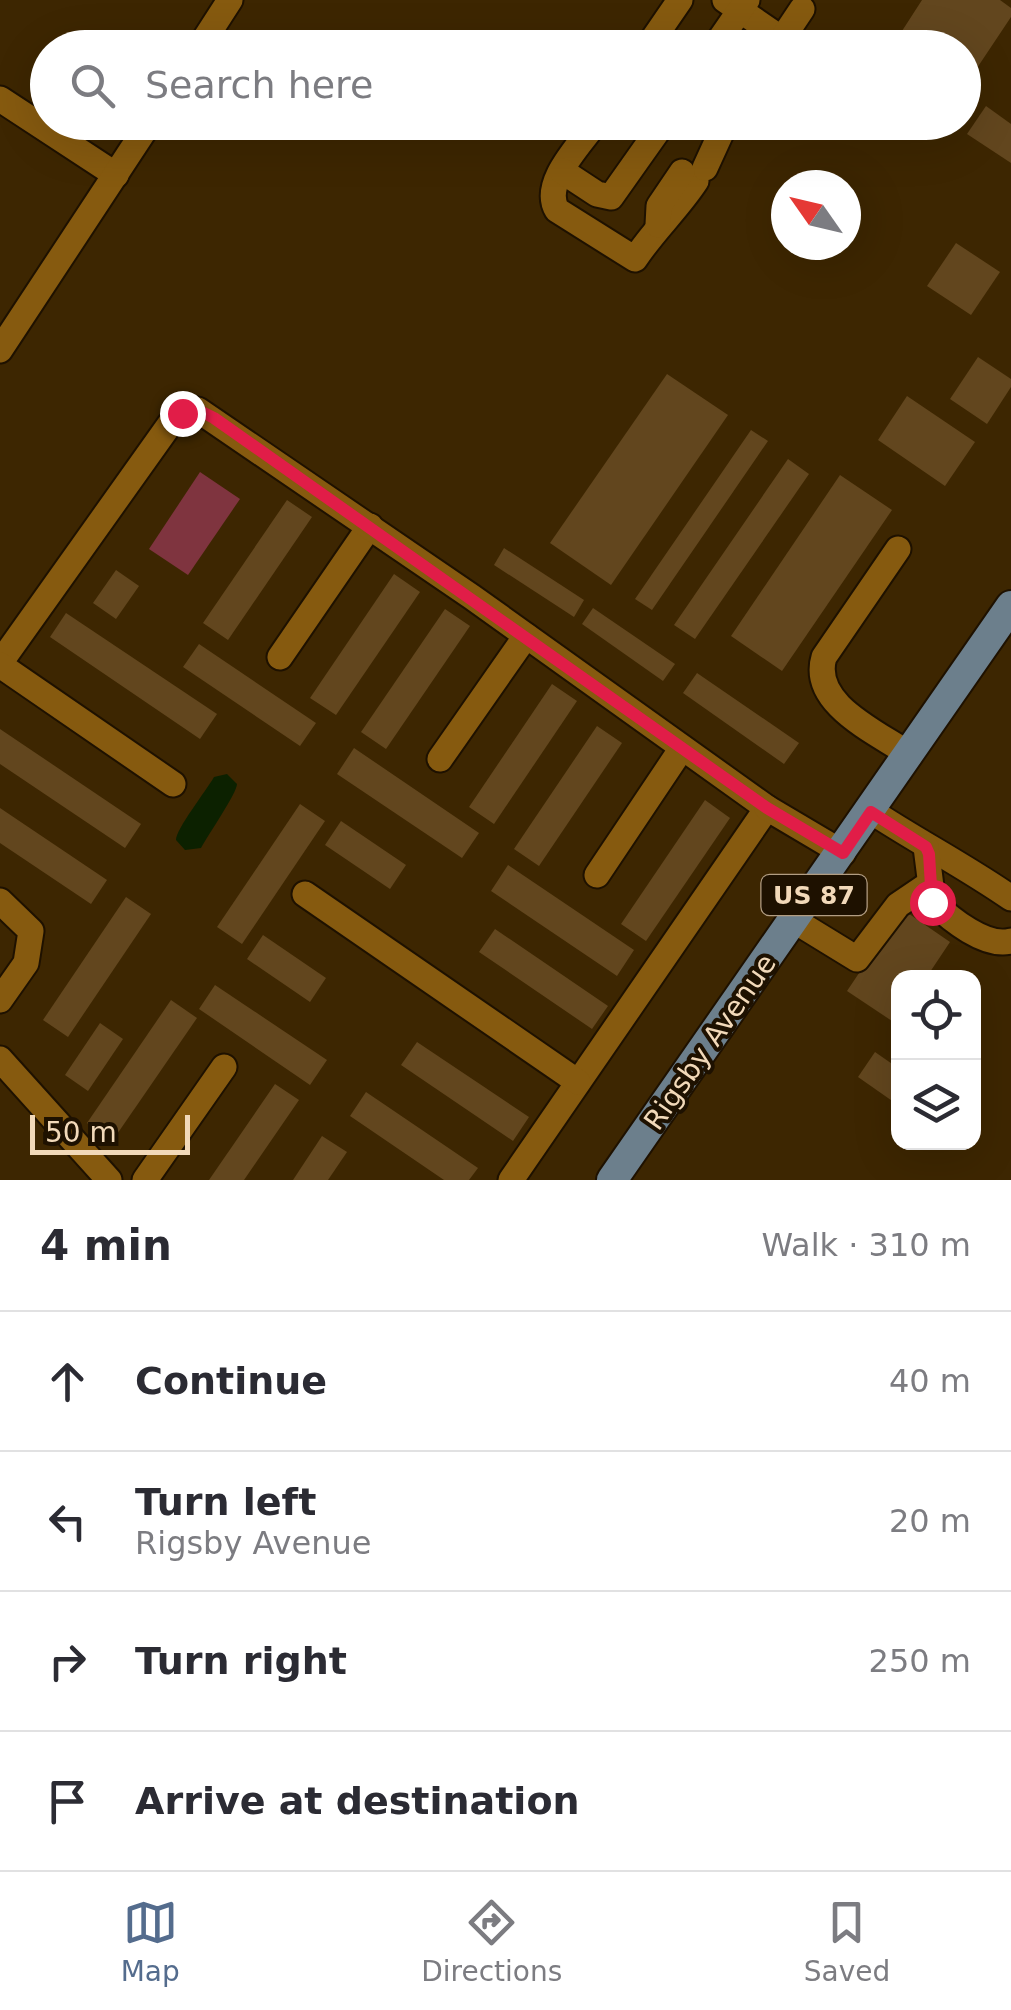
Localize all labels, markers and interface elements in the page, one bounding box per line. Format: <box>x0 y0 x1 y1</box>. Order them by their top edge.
search box <box>30 30 981 140</box>
icon: search <box>65 58 120 113</box>
text: Search here <box>145 63 373 107</box>
north arrow <box>771 170 861 260</box>
route end <box>160 391 206 437</box>
road number: US 87 <box>762 875 866 915</box>
route start <box>910 880 956 926</box>
street label: Rigsby Avenue <box>637 948 783 1136</box>
map controls <box>891 970 981 1150</box>
button: locate <box>891 970 981 1060</box>
button: layers <box>891 1060 981 1150</box>
scale bar <box>30 1110 190 1154</box>
text: 50 m <box>45 1116 117 1149</box>
text: 4 min <box>40 1221 172 1270</box>
text: Walk · 310 m <box>761 1226 971 1264</box>
icon: ahead <box>40 1354 95 1409</box>
text: Continue <box>135 1359 327 1403</box>
text: 40 m <box>889 1362 971 1400</box>
text: Turn left <box>135 1480 316 1524</box>
icon: left <box>40 1494 95 1549</box>
text: 20 m <box>889 1502 971 1540</box>
text: Rigsby Avenue <box>135 1524 371 1562</box>
icon: right <box>40 1634 95 1689</box>
text: Turn right <box>135 1639 347 1683</box>
text: 250 m <box>869 1642 971 1680</box>
icon: arrive <box>40 1774 95 1829</box>
text: Arrive at destination <box>135 1779 580 1823</box>
tab: Map <box>121 1895 180 1988</box>
tab: Directions <box>421 1895 562 1988</box>
tab: Saved <box>804 1895 890 1988</box>

